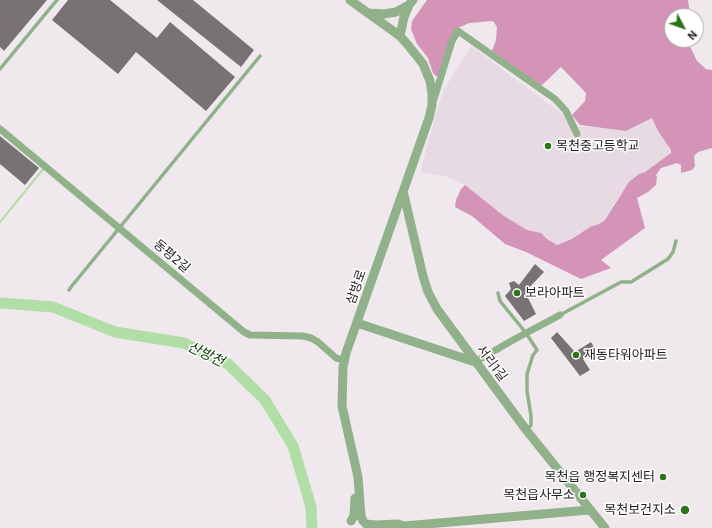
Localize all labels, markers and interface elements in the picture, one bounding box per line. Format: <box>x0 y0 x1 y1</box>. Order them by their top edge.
north arrow <box>664 8 704 48</box>
text: N <box>685 28 700 43</box>
place label: 목천중고등학교 <box>556 138 640 154</box>
marker: 목천중고등학교 <box>543 141 553 151</box>
street label: 동평2길 <box>150 236 194 276</box>
street label: 삼방로 <box>343 267 369 307</box>
place label: 보라아파트 <box>525 285 585 301</box>
marker: 보라아파트 <box>512 288 522 298</box>
water label: 산방천 <box>185 338 227 370</box>
street label: 서리1길 <box>473 342 511 384</box>
place label: 재동타워아파트 <box>584 347 668 363</box>
marker: 재동타워아파트 <box>571 350 581 360</box>
place label: 목천읍 행정복지센터 <box>544 469 655 485</box>
marker: 목천읍 행정복지센터 <box>658 472 668 482</box>
place label: 목천읍사무소 <box>503 487 575 503</box>
marker: 목천읍사무소 <box>578 490 588 500</box>
place label: 목천보건지소 <box>604 502 676 518</box>
marker: 목천보건지소 <box>679 504 691 516</box>

